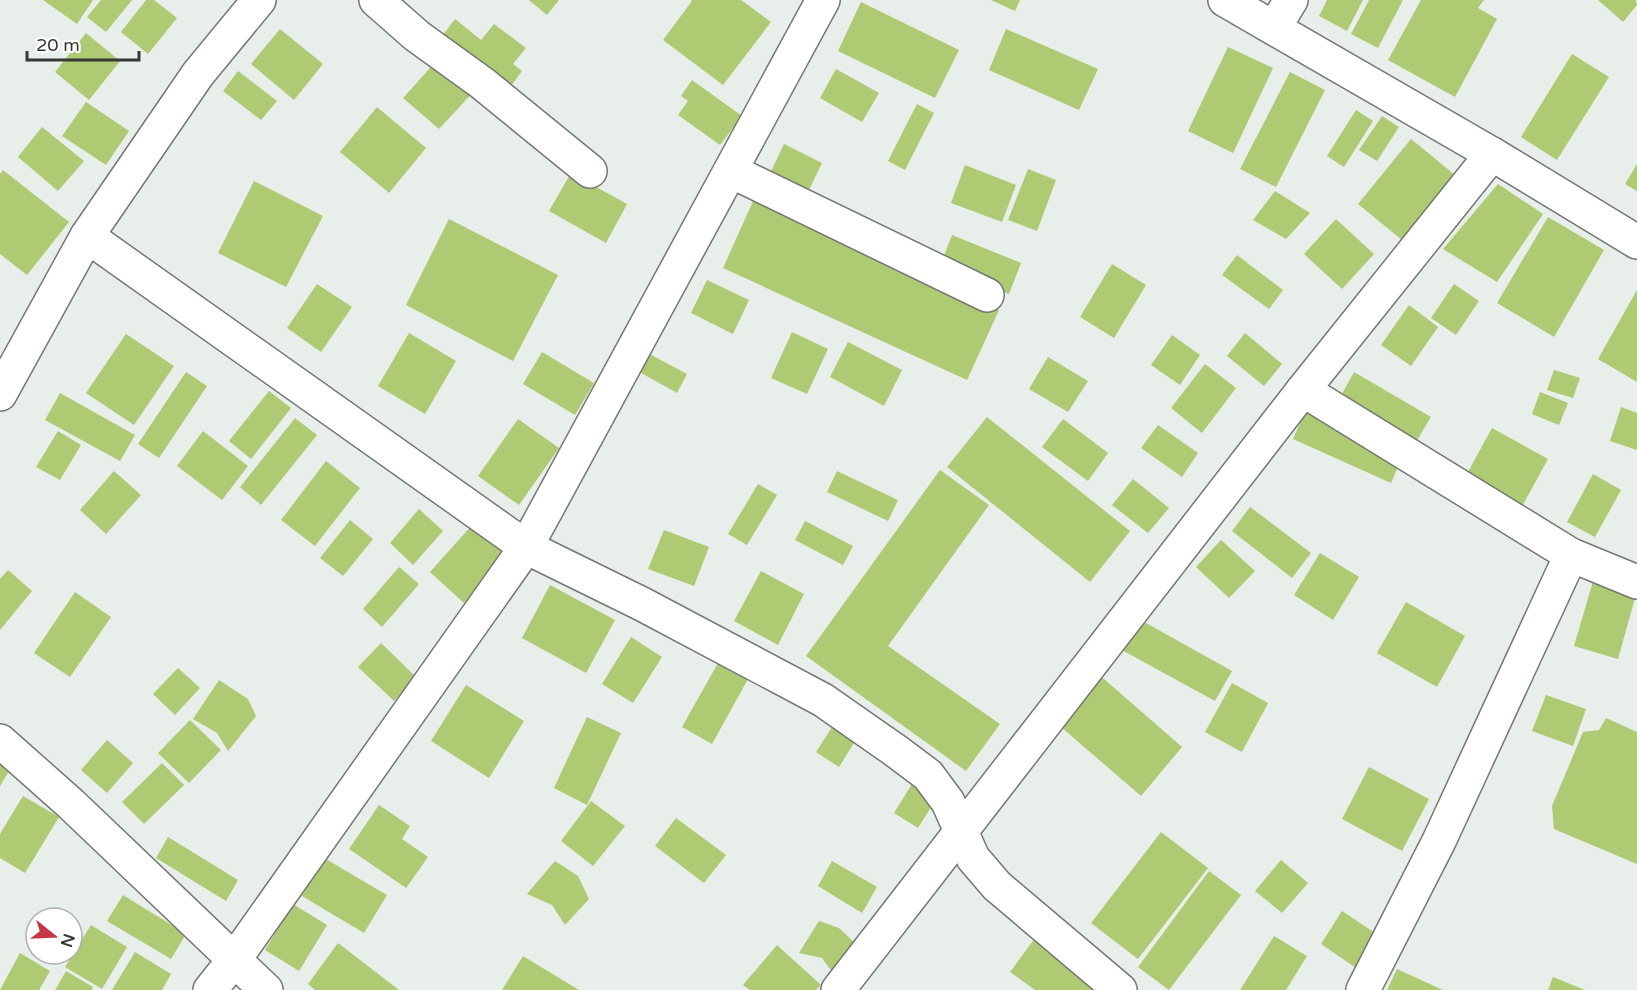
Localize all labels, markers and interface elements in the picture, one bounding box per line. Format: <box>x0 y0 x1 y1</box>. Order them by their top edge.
scale bar <box>27 24 140 62</box>
text: 20 m <box>36 34 80 56</box>
north arrow <box>24 906 84 966</box>
text: N <box>56 931 79 950</box>

